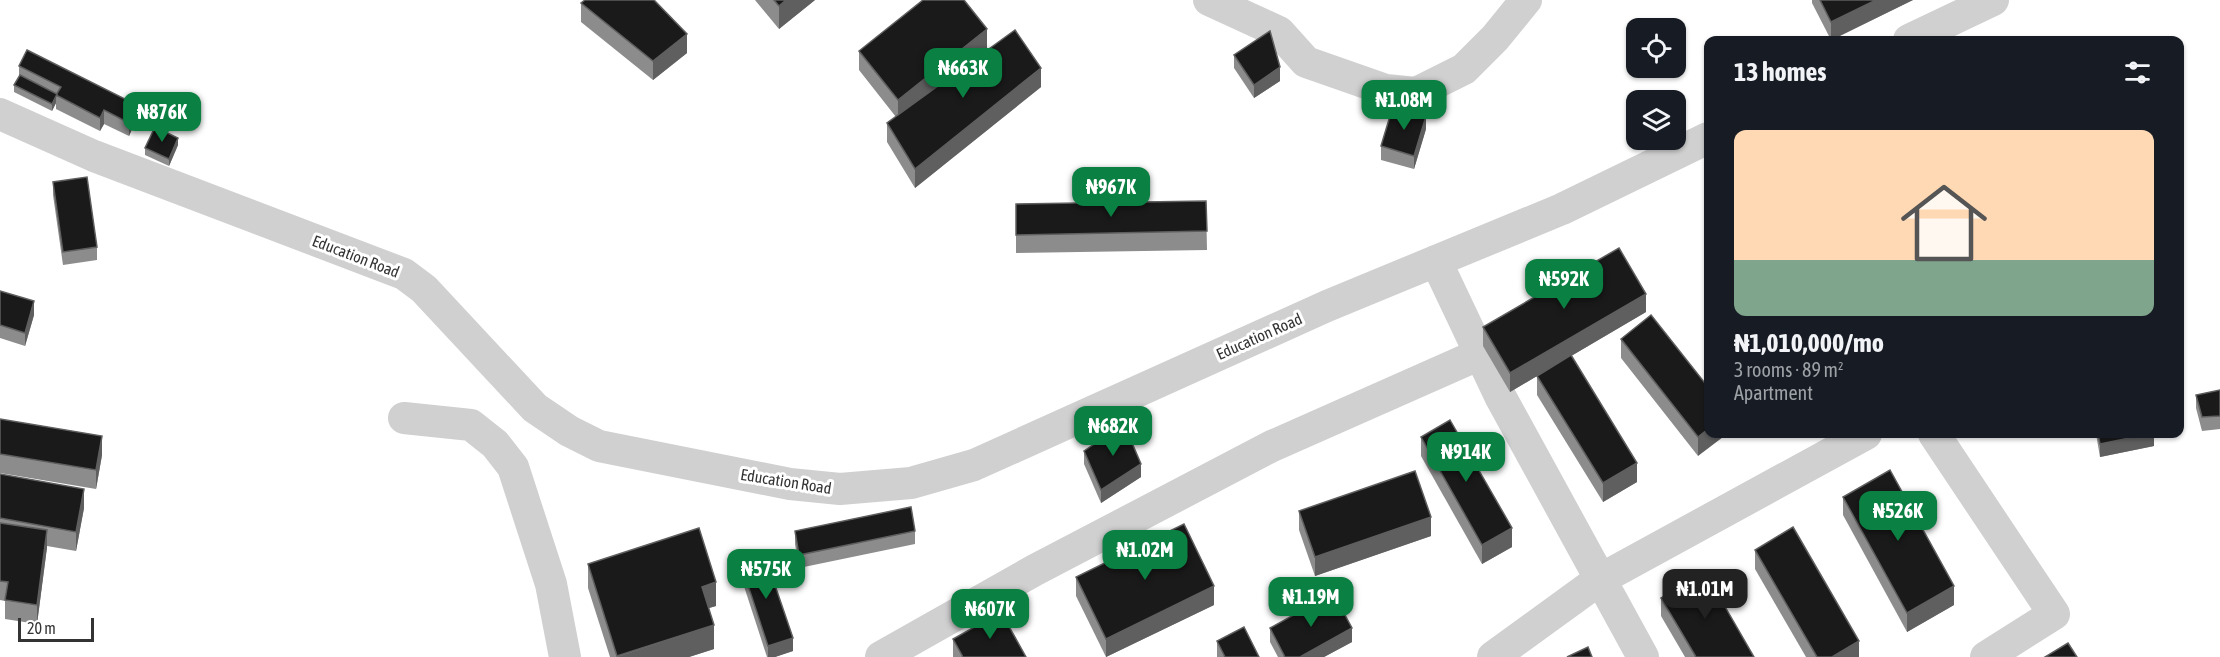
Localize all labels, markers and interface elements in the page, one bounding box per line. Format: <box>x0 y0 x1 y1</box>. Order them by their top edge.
map controls <box>1626 18 1686 150</box>
button: locate <box>1626 18 1686 78</box>
pin: ₦663K <box>921 48 1005 99</box>
text: ₦663K <box>938 56 988 79</box>
icon: filters <box>2121 56 2154 89</box>
text: 13 homes <box>1734 57 1827 87</box>
pin: ₦1.08M <box>1355 80 1453 131</box>
text: ₦1.08M <box>1376 88 1432 111</box>
button: layers <box>1626 90 1686 150</box>
pin: ₦876K <box>120 92 204 143</box>
text: ₦876K <box>137 100 187 123</box>
pin: ₦967K <box>1069 167 1153 218</box>
icon: home <box>1890 169 1998 277</box>
text: ₦967K <box>1086 175 1136 198</box>
street label: Education Road <box>310 231 402 281</box>
pin: ₦592K <box>1522 259 1606 310</box>
text: ₦592K <box>1539 267 1589 290</box>
street label: Education Road <box>1213 309 1305 363</box>
text: ₦1,010,000/mo <box>1734 328 1884 358</box>
text: 3 rooms · 89 m² <box>1734 358 1844 381</box>
text: Apartment <box>1734 381 1813 404</box>
pin: ₦682K <box>1071 406 1155 457</box>
text: ₦682K <box>1088 414 1138 437</box>
pin: ₦914K <box>1424 432 1508 483</box>
text: ₦914K <box>1441 440 1491 463</box>
street label: Education Road <box>739 465 833 497</box>
pin: ₦526K <box>1856 491 1940 542</box>
text: ₦526K <box>1873 499 1923 522</box>
pin: ₦1.02M <box>1096 530 1194 581</box>
text: ₦1.02M <box>1117 538 1173 561</box>
pin: ₦575K <box>724 549 808 600</box>
text: ₦575K <box>741 557 791 580</box>
pin: ₦1.01M <box>1656 569 1754 620</box>
pin: ₦1.19M <box>1262 577 1360 628</box>
text: ₦1.01M <box>1677 577 1733 600</box>
text: ₦1.19M <box>1283 585 1339 608</box>
pin: ₦607K <box>948 589 1032 640</box>
text: ₦607K <box>965 597 1015 620</box>
scale bar <box>18 615 94 642</box>
text: 20 m <box>27 619 56 637</box>

